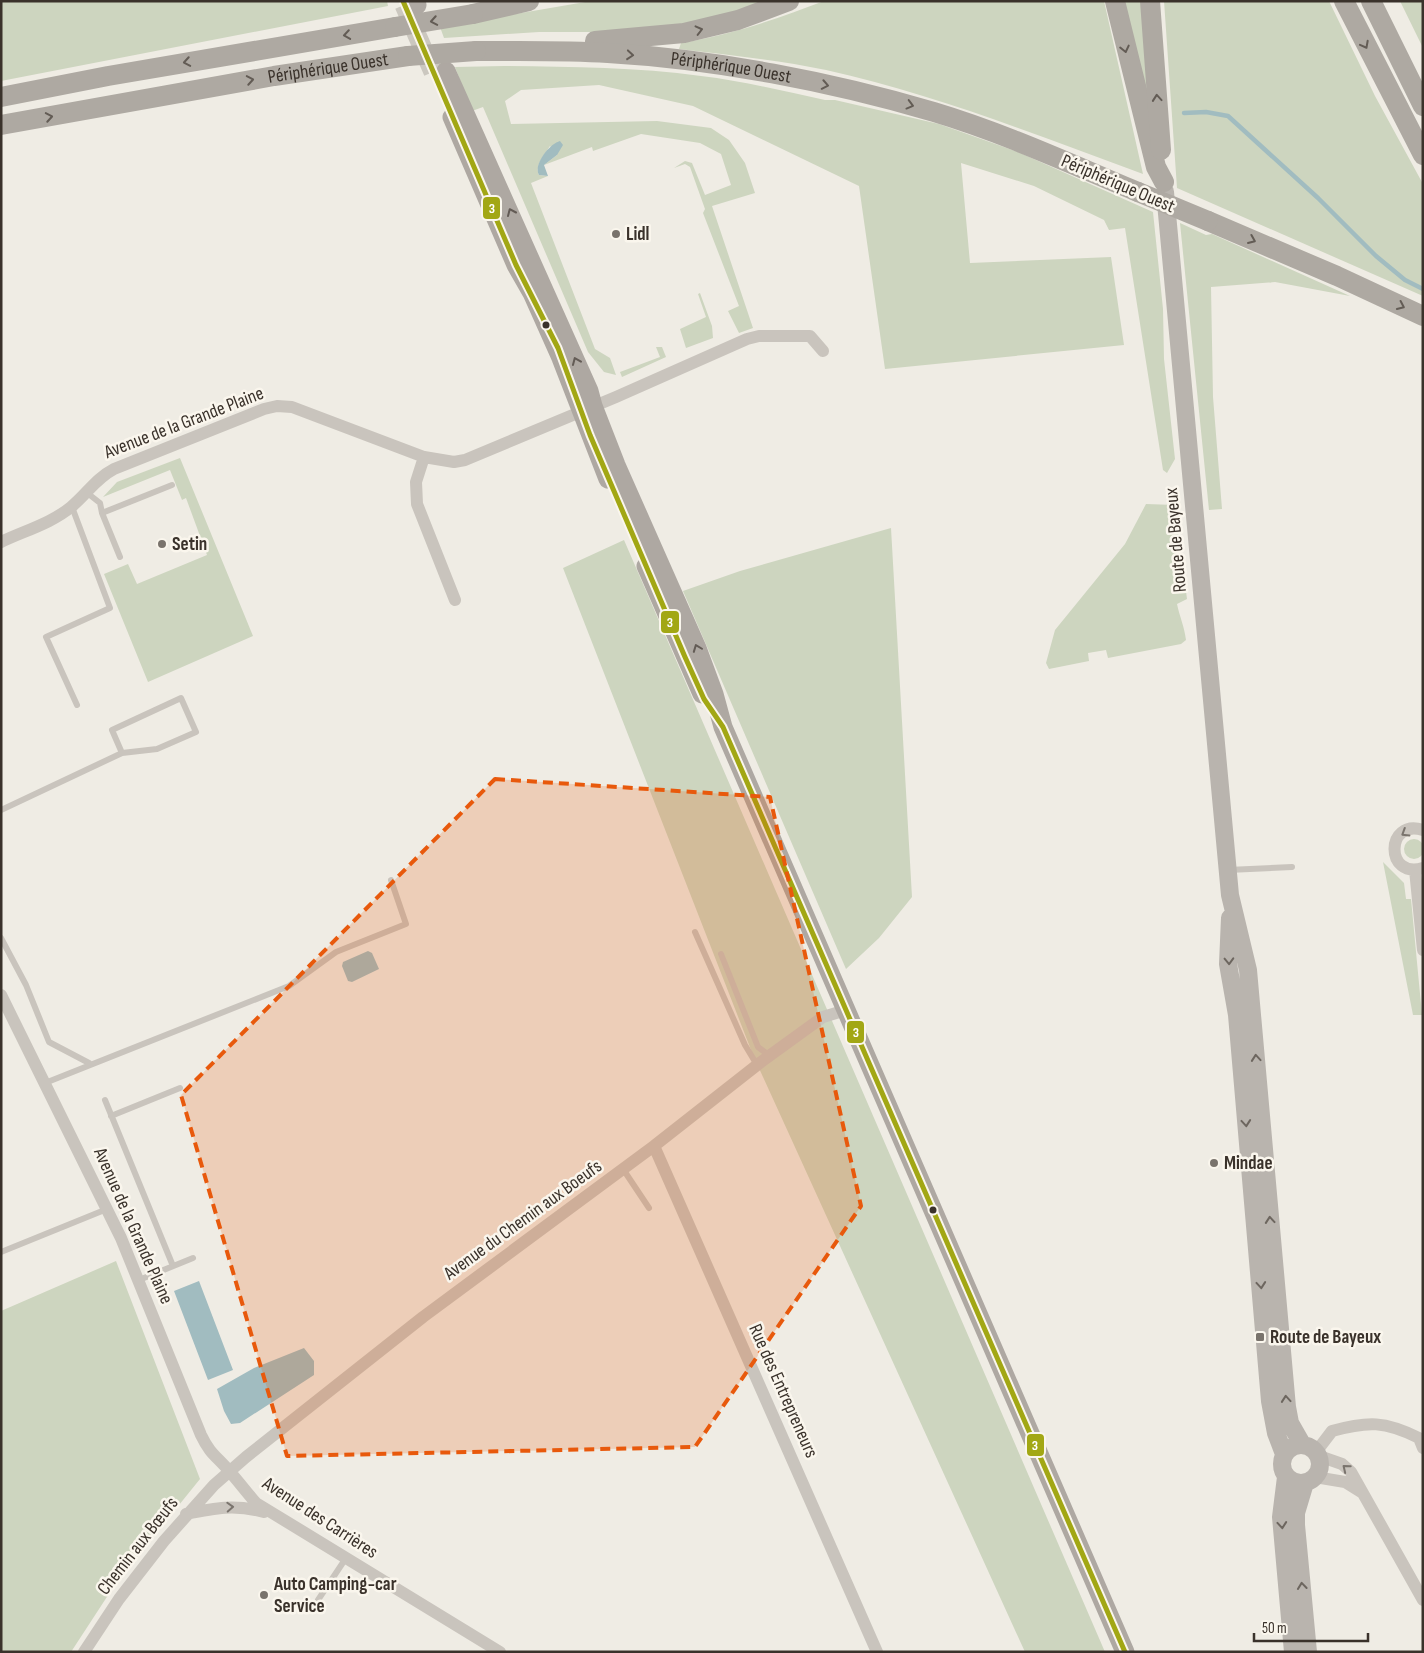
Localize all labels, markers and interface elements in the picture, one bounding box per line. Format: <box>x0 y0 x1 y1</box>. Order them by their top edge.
one-way arrow <box>430 15 438 25</box>
one-way arrow <box>694 25 703 36</box>
one-way arrow <box>343 30 352 40</box>
one-way arrow <box>1359 40 1369 49</box>
one-way arrow <box>1119 44 1130 53</box>
street label: Périphérique Ouest <box>670 47 793 88</box>
street label: Périphérique Ouest <box>266 48 390 88</box>
one-way arrow <box>626 49 634 60</box>
one-way arrow <box>183 57 191 67</box>
one-way arrow <box>246 76 255 86</box>
one-way arrow <box>820 79 829 90</box>
one-way arrow <box>1151 94 1162 102</box>
one-way arrow <box>905 100 913 110</box>
one-way arrow <box>45 112 54 122</box>
street label: Périphérique Ouest <box>1058 150 1179 218</box>
line badge: 3 <box>482 196 501 220</box>
text: 3 <box>489 200 495 217</box>
one-way arrow <box>506 208 517 217</box>
place label: Lidl <box>626 223 649 246</box>
marker: Lidl <box>610 228 622 240</box>
one-way arrow <box>1248 234 1256 244</box>
one-way arrow <box>1396 299 1405 310</box>
unlabelled marker <box>541 320 551 330</box>
one-way arrow <box>572 357 583 366</box>
street label: Avenue de la Grande Plaine <box>100 382 267 464</box>
street label: Route de Bayeux <box>1160 487 1192 593</box>
place label: Setin <box>172 533 207 556</box>
marker: Setin <box>156 538 168 550</box>
line badge: 3 <box>660 610 680 634</box>
text: 3 <box>667 614 673 631</box>
one-way arrow <box>693 644 703 653</box>
one-way arrow <box>1401 826 1410 836</box>
one-way arrow <box>1223 958 1234 966</box>
line badge: 3 <box>846 1020 865 1044</box>
text: 3 <box>853 1024 859 1041</box>
one-way arrow <box>1251 1054 1262 1062</box>
one-way arrow <box>1241 1119 1252 1127</box>
street label: Avenue de la Grande Plaine <box>88 1143 178 1308</box>
place label: Mindae <box>1224 1152 1273 1175</box>
street label: Avenue du Chemin aux Boeufs <box>439 1155 607 1286</box>
marker: Mindae <box>1208 1157 1220 1169</box>
unlabelled marker <box>928 1205 938 1215</box>
one-way arrow <box>1265 1215 1276 1223</box>
one-way arrow <box>1255 1281 1266 1289</box>
street label: Rue des Entrepreneurs <box>743 1321 823 1462</box>
place label: Route de Bayeux <box>1270 1326 1381 1349</box>
marker: Route de Bayeux <box>1254 1331 1266 1343</box>
one-way arrow <box>1281 1395 1292 1403</box>
line badge: 3 <box>1026 1433 1045 1457</box>
text: 3 <box>1032 1437 1038 1454</box>
one-way arrow <box>1342 1465 1351 1474</box>
street label: Avenue des Carrières <box>257 1472 382 1564</box>
street label: Chemin aux Bœufs <box>93 1492 184 1600</box>
one-way arrow <box>226 1501 234 1512</box>
one-way arrow <box>1276 1521 1287 1529</box>
place label: Auto Camping-car Service <box>273 1573 397 1618</box>
one-way arrow <box>1297 1582 1308 1590</box>
marker: Auto Camping-car Service <box>258 1589 270 1601</box>
scale bar <box>1254 1610 1368 1642</box>
text: 50 m <box>1262 1619 1287 1638</box>

